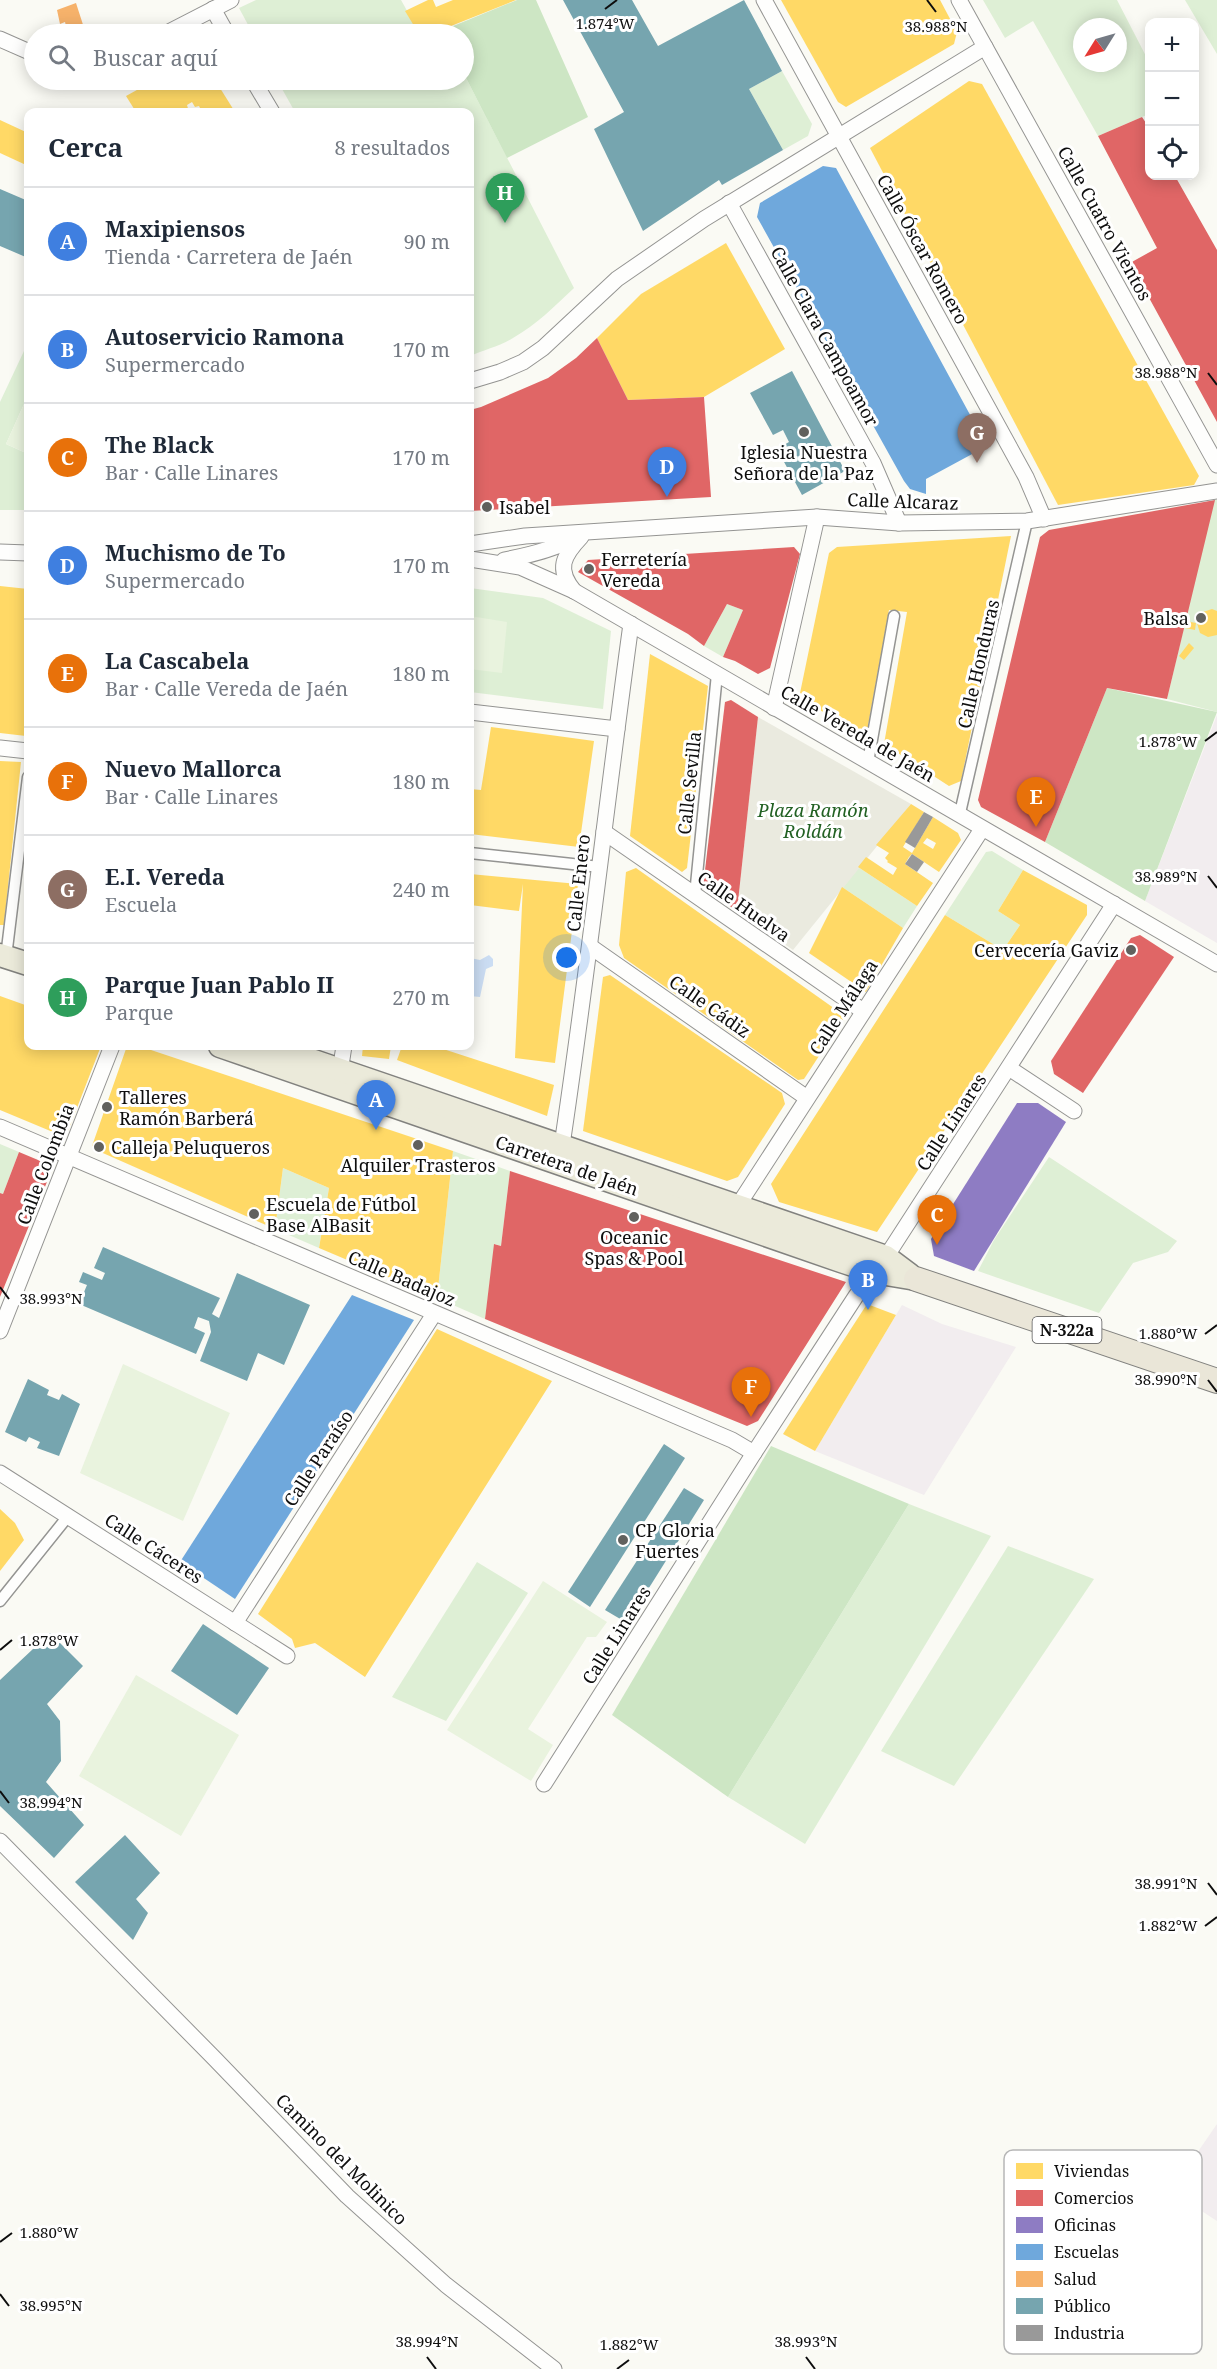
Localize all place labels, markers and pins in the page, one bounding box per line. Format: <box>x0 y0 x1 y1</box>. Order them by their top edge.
pin: H <box>486 174 524 223</box>
pin: G <box>958 414 996 463</box>
marker: Iglesia Nuestra Señora de la Paz <box>797 425 811 439</box>
place label: Iglesia Nuestra Señora de la Paz <box>734 440 874 485</box>
pin: D <box>648 448 686 497</box>
place label: Isabel <box>499 495 551 519</box>
marker: Isabel <box>480 500 494 514</box>
place label: Ferretería Vereda <box>601 547 687 592</box>
marker: Ferretería Vereda <box>582 562 596 576</box>
place label: Balsa <box>1143 606 1189 630</box>
marker: Balsa <box>1194 611 1208 625</box>
pin: E <box>1016 778 1056 827</box>
place label: Cervecería Gaviz <box>974 938 1119 962</box>
marker: Cervecería Gaviz <box>1124 943 1138 957</box>
pin: A <box>356 1080 395 1130</box>
place label: Talleres Ramón Barberá <box>119 1085 254 1130</box>
marker: Talleres Ramón Barberá <box>100 1100 114 1114</box>
place label: Calleja Peluqueros <box>111 1135 270 1159</box>
marker: Alquiler Trasteros <box>411 1138 425 1152</box>
marker: Calleja Peluqueros <box>92 1140 106 1154</box>
place label: Alquiler Trasteros <box>340 1153 496 1177</box>
place label: Escuela de Fútbol Base AlBasit <box>266 1192 417 1237</box>
pin: C <box>918 1196 956 1245</box>
marker: Escuela de Fútbol Base AlBasit <box>247 1207 261 1221</box>
marker: Oceanic Spas & Pool <box>627 1210 641 1224</box>
place label: Oceanic Spas & Pool <box>584 1225 684 1270</box>
pin: B <box>848 1260 888 1310</box>
pin: F <box>732 1368 771 1417</box>
place label: CP Gloria Fuertes <box>635 1518 715 1563</box>
marker: CP Gloria Fuertes <box>616 1533 630 1547</box>

